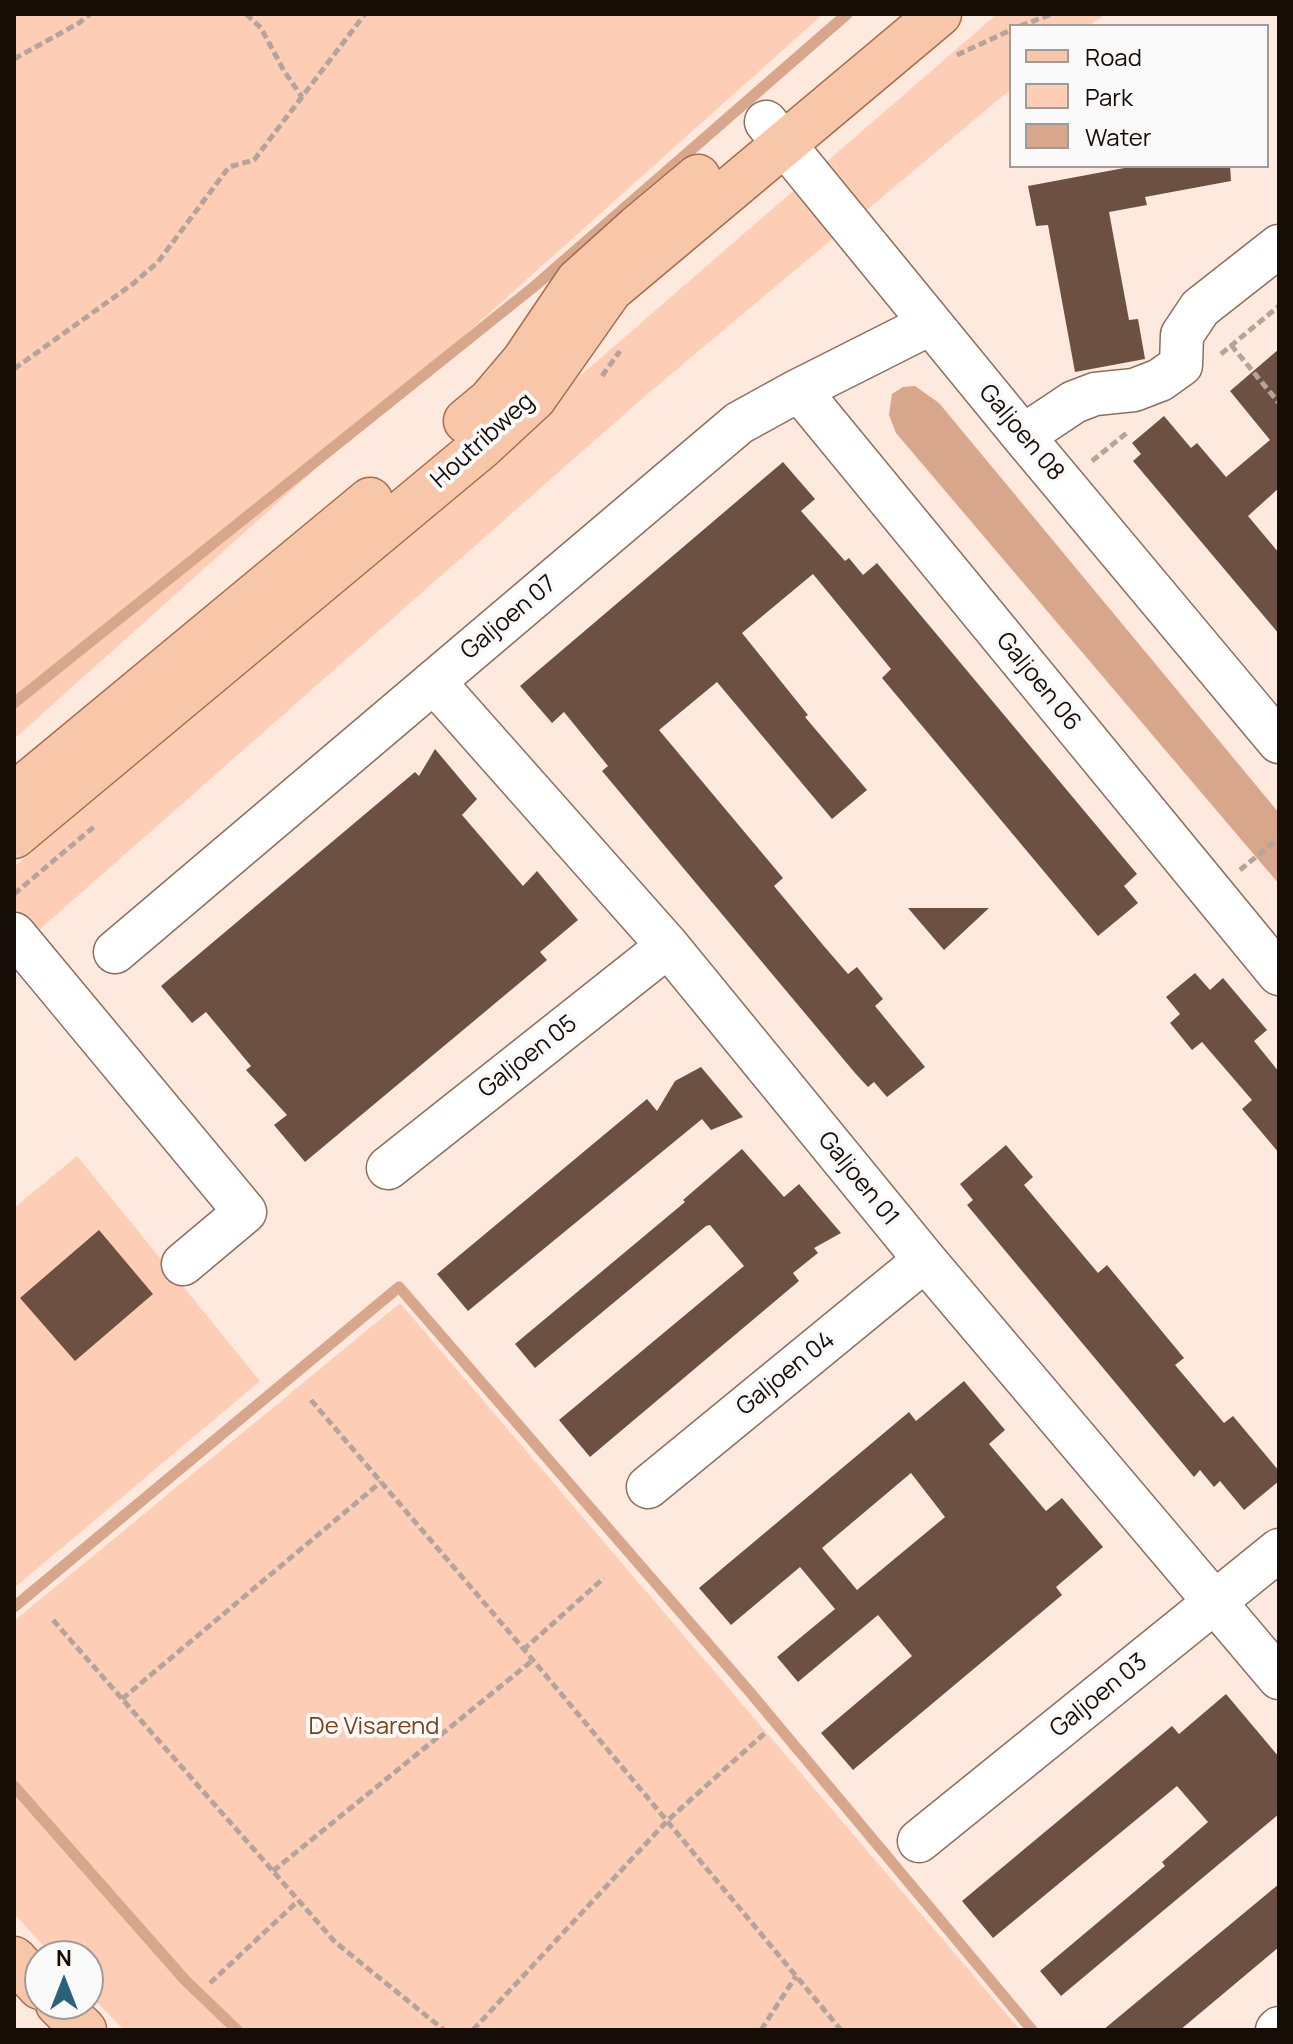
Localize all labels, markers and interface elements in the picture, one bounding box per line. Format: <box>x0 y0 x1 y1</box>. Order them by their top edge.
legend <box>1009 24 1269 168</box>
text: Road <box>1085 40 1142 73</box>
text: Park <box>1085 80 1133 113</box>
text: Water <box>1085 120 1152 153</box>
street label: Galjoen 08 <box>972 379 1070 487</box>
street label: Houtribweg <box>426 387 540 495</box>
street label: Galjoen 07 <box>456 570 562 666</box>
street label: Galjoen 06 <box>990 627 1086 737</box>
street label: Galjoen 05 <box>473 1010 583 1104</box>
street label: Galjoen 01 <box>811 1126 905 1232</box>
street label: Galjoen 04 <box>731 1326 841 1422</box>
street label: Galjoen 03 <box>1045 1648 1153 1744</box>
park label: De Visarend <box>309 1713 439 1741</box>
north arrow <box>24 1940 104 2020</box>
text: N <box>56 1943 72 1973</box>

